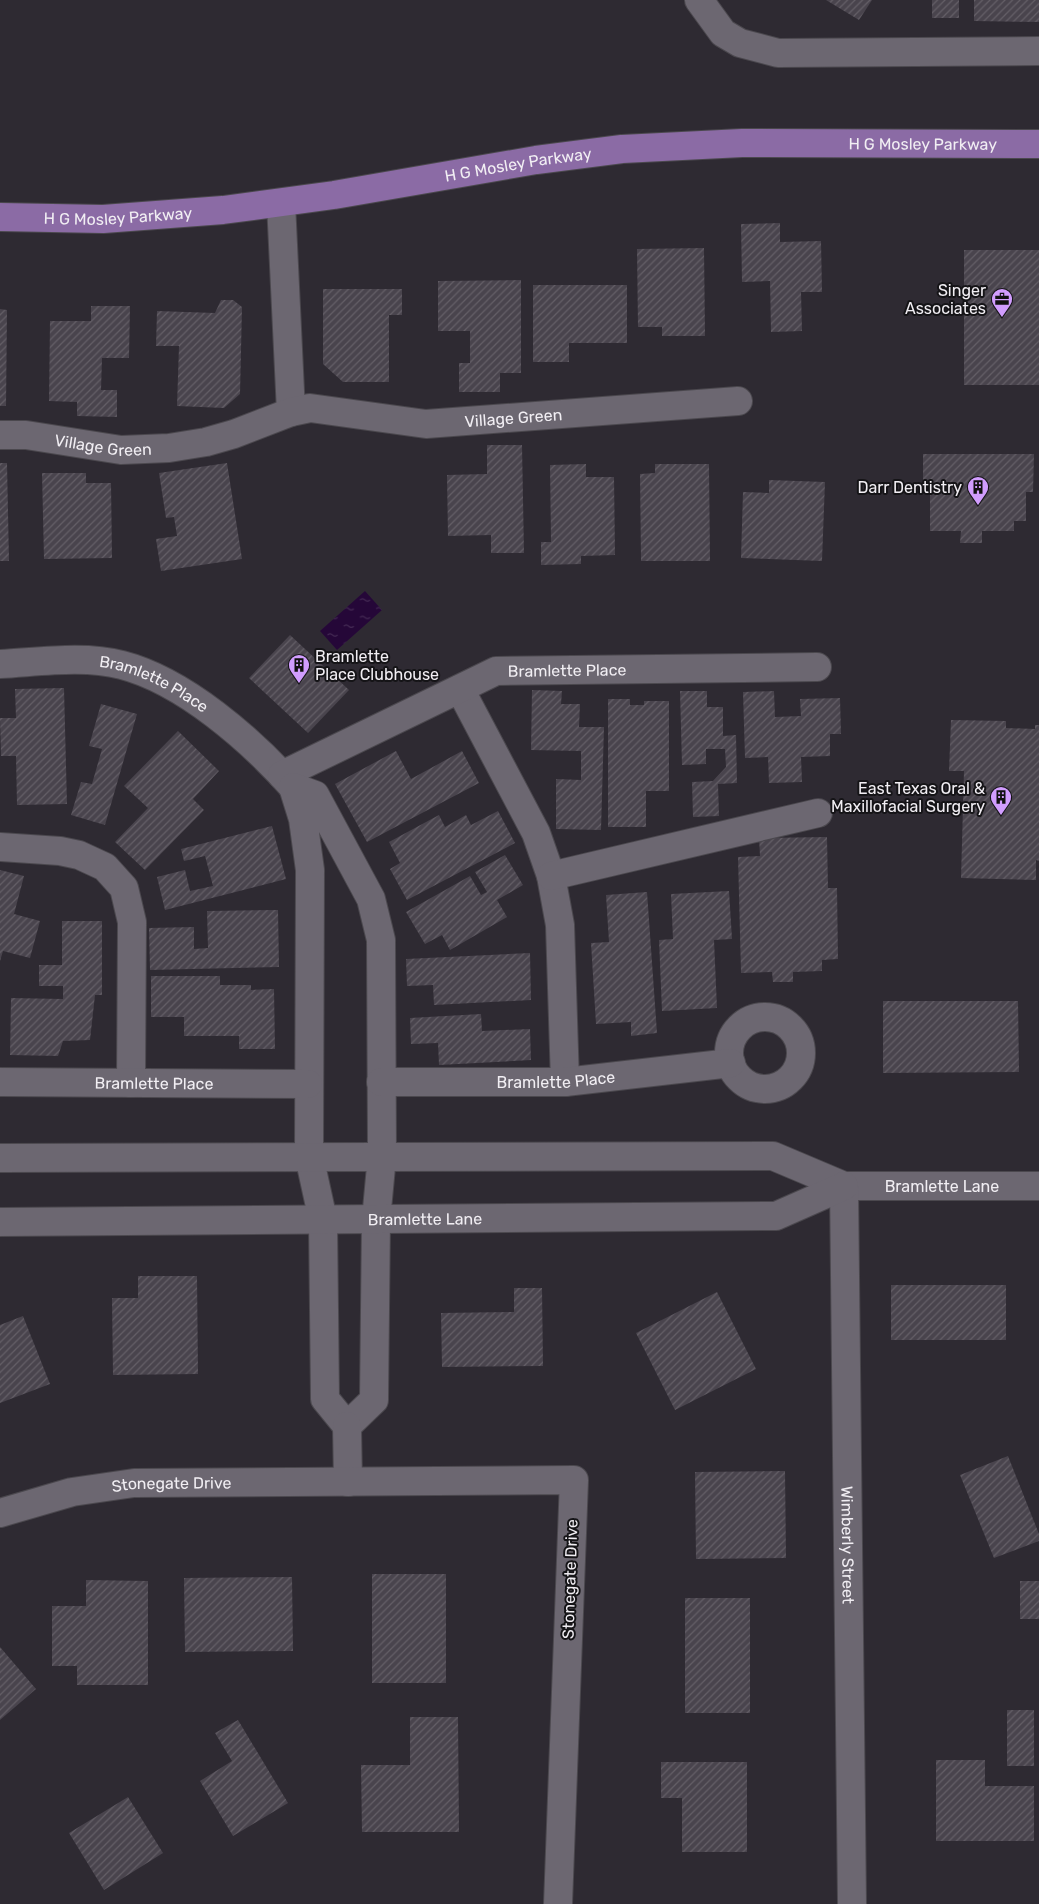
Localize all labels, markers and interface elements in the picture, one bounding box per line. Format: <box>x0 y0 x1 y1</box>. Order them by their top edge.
street label: H G Mosley Parkway <box>848 134 997 153</box>
street label: H G Mosley Parkway <box>443 143 593 185</box>
street label: H G Mosley Parkway <box>44 203 193 229</box>
place label: Singer Associates <box>905 281 986 318</box>
office icon: Singer Associates <box>990 287 1014 318</box>
street label: Village Green <box>464 404 563 431</box>
street label: Village Green <box>53 430 152 460</box>
building icon: Darr Dentistry <box>966 475 990 506</box>
place label: Darr Dentistry <box>857 478 962 497</box>
place label: Bramlette Place Clubhouse <box>315 647 439 684</box>
street label: Bramlette Place <box>98 651 212 716</box>
building icon: Bramlette Place Clubhouse <box>287 653 311 684</box>
street label: Bramlette Place <box>508 660 627 680</box>
place label: East Texas Oral & Maxillofacial Surgery <box>831 779 985 816</box>
building icon: East Texas Oral & Maxillofacial Surgery <box>989 785 1013 816</box>
street label: Bramlette Place <box>497 1067 616 1092</box>
street label: Bramlette Place <box>95 1073 213 1093</box>
street label: Bramlette Lane <box>885 1177 999 1196</box>
street label: Bramlette Lane <box>368 1209 482 1229</box>
street label: Stonegate Drive <box>110 1473 231 1496</box>
street label: Wimberly Street <box>838 1486 858 1604</box>
street label: Stonegate Drive <box>558 1519 582 1639</box>

